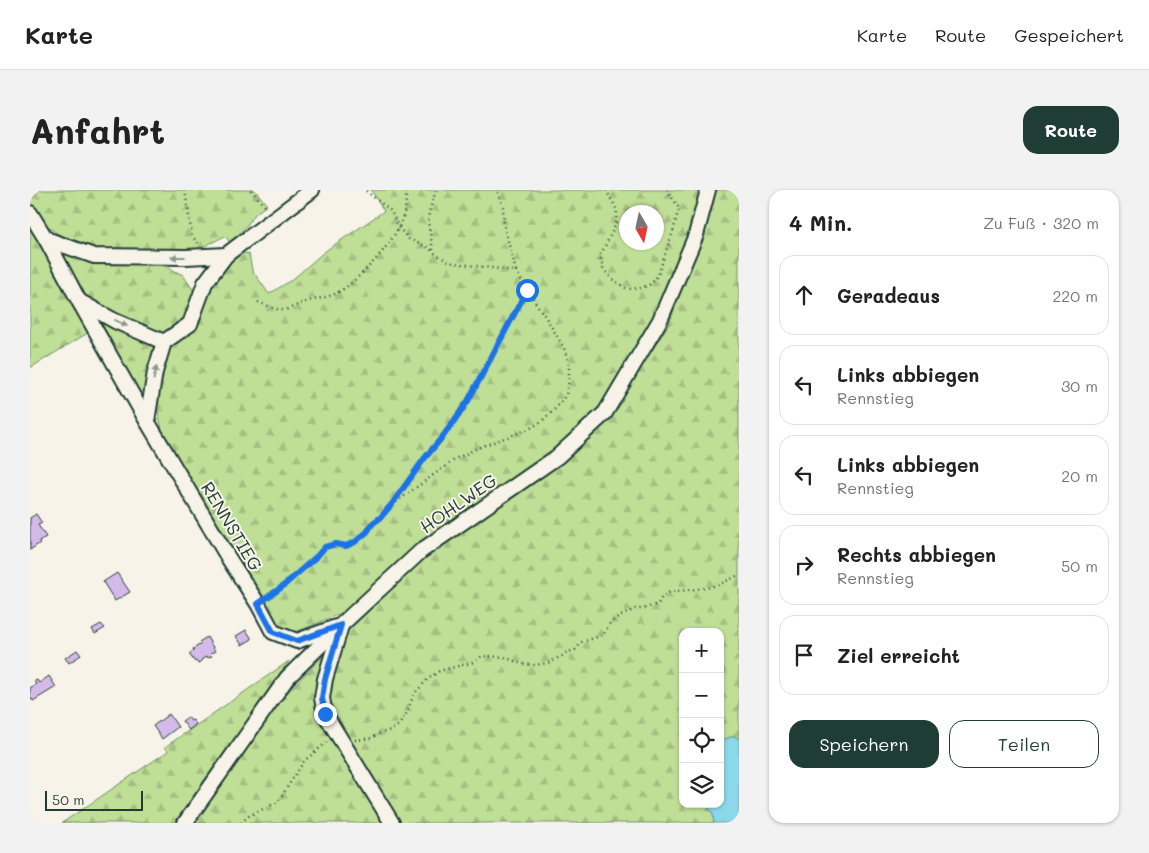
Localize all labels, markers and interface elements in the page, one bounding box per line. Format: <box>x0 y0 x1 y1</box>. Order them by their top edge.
text: Karte <box>25 19 93 50</box>
text: Karte <box>857 23 907 47</box>
text: Route <box>935 23 986 47</box>
text: Gespeichert <box>1014 23 1124 47</box>
button: Route <box>1023 106 1119 154</box>
text: Anfahrt <box>30 107 165 153</box>
north arrow <box>619 205 664 250</box>
text: 4 Min. <box>789 209 852 236</box>
text: Zu Fuß · 320 m <box>983 212 1099 233</box>
one-way arrow <box>170 253 186 261</box>
route start <box>516 279 539 302</box>
icon: ahead <box>790 281 818 309</box>
text: Geradeaus <box>837 283 940 308</box>
text: 220 m <box>1052 285 1098 306</box>
one-way arrow <box>114 319 128 327</box>
text: Links abbiegen <box>837 362 979 387</box>
one-way arrow <box>151 365 159 380</box>
icon: left <box>790 371 818 399</box>
text: 30 m <box>1061 375 1098 396</box>
text: Rennstieg <box>837 387 914 408</box>
text: Links abbiegen <box>837 452 979 477</box>
icon: left <box>790 461 818 489</box>
text: 20 m <box>1061 465 1098 486</box>
street label: HOHLWEG <box>415 468 501 538</box>
street label: RENNSTIEG <box>196 477 268 575</box>
text: Rennstieg <box>837 477 914 498</box>
text: Rechts abbiegen <box>837 542 996 567</box>
icon: right <box>790 551 818 579</box>
text: 50 m <box>1061 555 1098 576</box>
text: Rennstieg <box>837 567 914 588</box>
map controls <box>679 628 724 808</box>
button: + <box>679 628 724 673</box>
icon: arrive <box>790 641 818 669</box>
text: Ziel erreicht <box>837 643 960 668</box>
button: − <box>679 673 724 718</box>
route end <box>314 703 337 726</box>
button: locate <box>679 718 724 763</box>
button: Speichern <box>789 720 939 768</box>
button: Teilen <box>949 720 1099 768</box>
button: layers <box>679 763 724 808</box>
scale bar <box>45 788 142 811</box>
text: 50 m <box>52 790 84 809</box>

